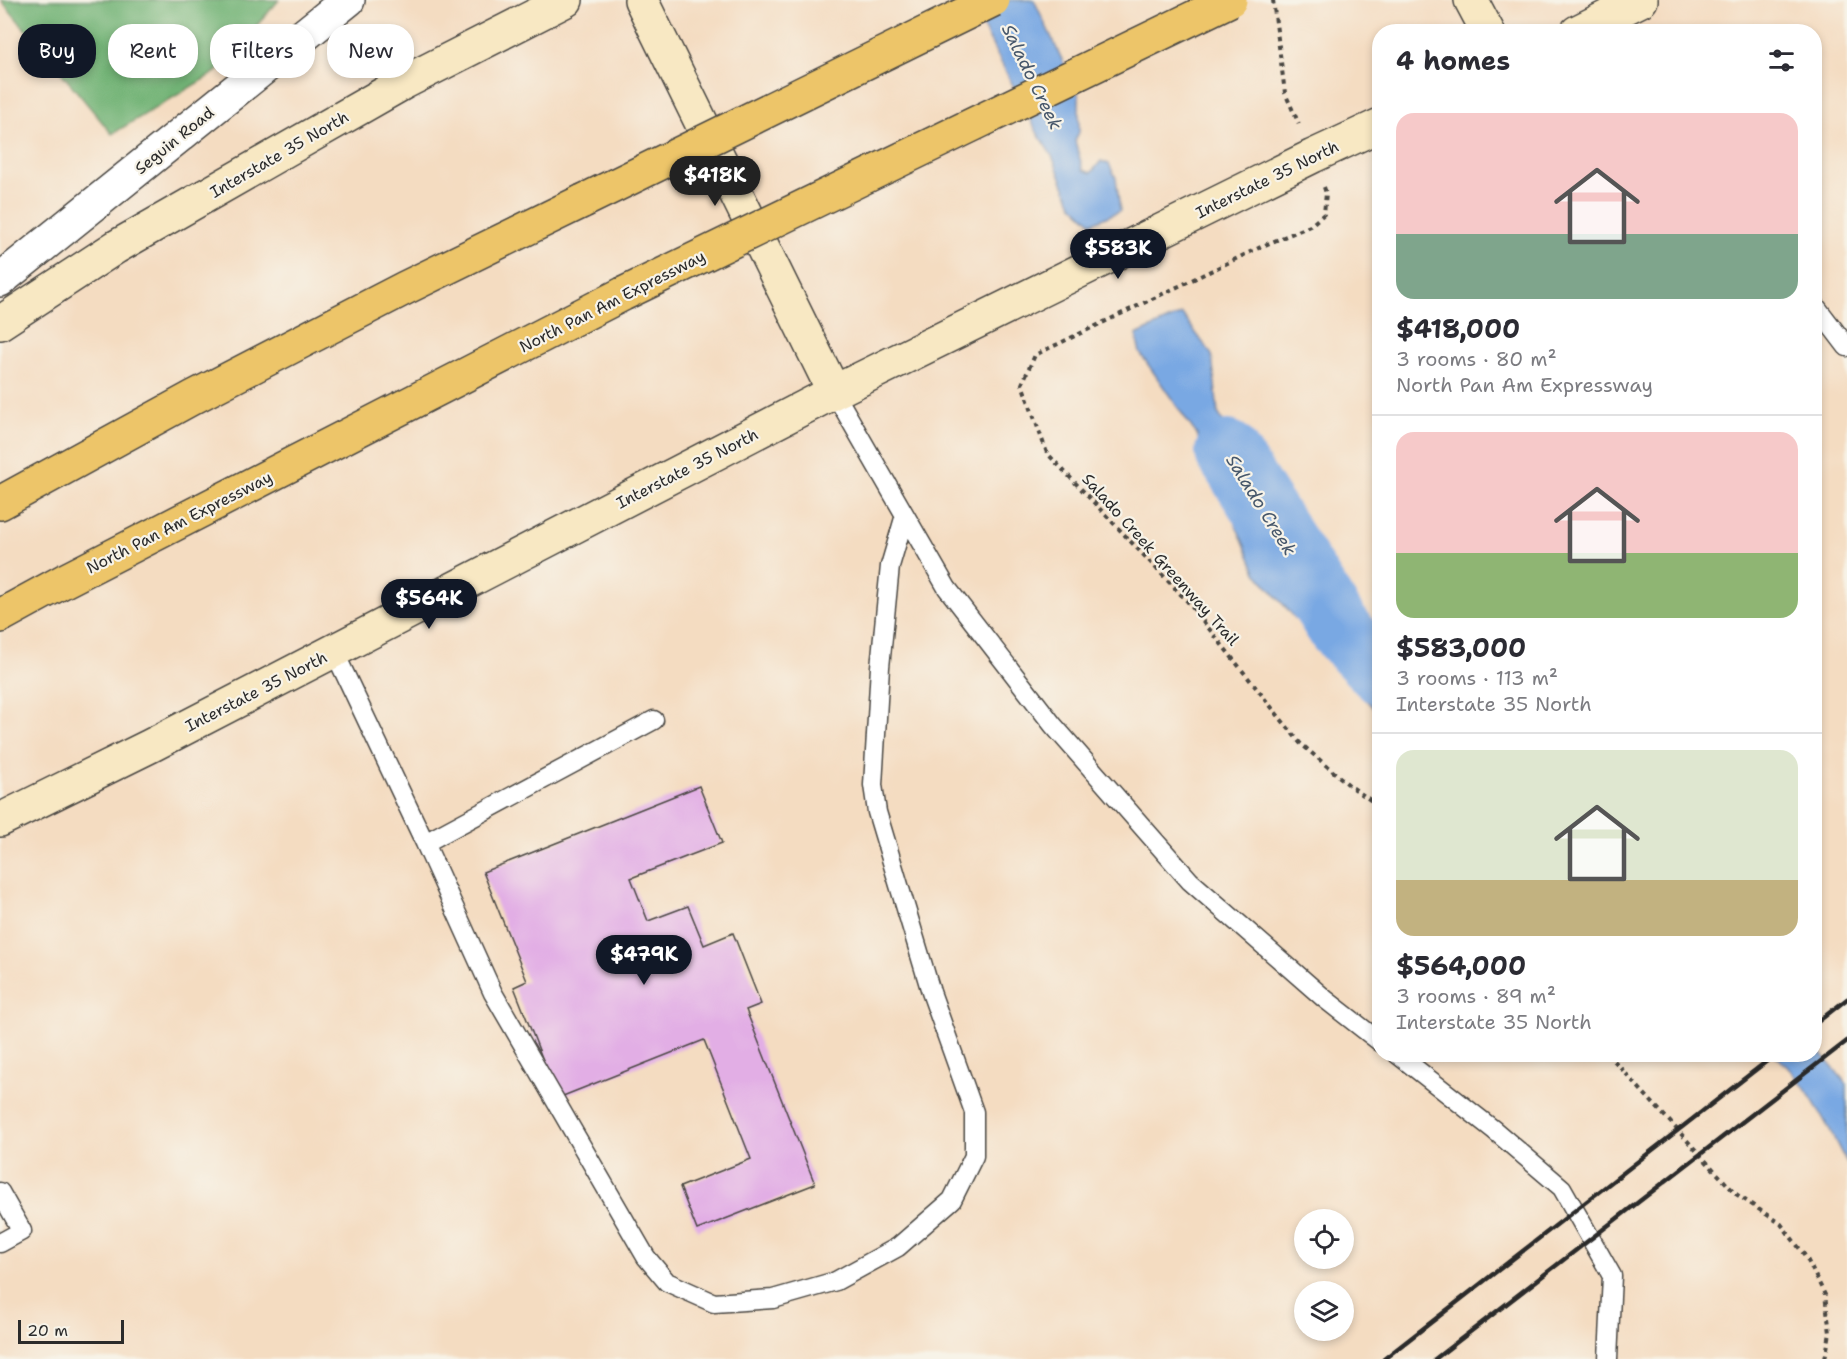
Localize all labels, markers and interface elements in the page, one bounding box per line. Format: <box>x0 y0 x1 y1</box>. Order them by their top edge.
water label: Salado Creek <box>996 20 1068 135</box>
chip: Buy <box>18 24 96 78</box>
chip: Rent <box>108 24 198 78</box>
chip: Filters <box>210 24 315 78</box>
chip: New <box>327 24 414 78</box>
text: 4 homes <box>1396 43 1510 78</box>
icon: filters <box>1765 44 1798 77</box>
street label: Seguin Road <box>130 102 218 179</box>
street label: Interstate 35 North <box>206 106 352 203</box>
street label: Interstate 35 North <box>1192 136 1342 223</box>
icon: home <box>1543 152 1651 260</box>
pin: $418K <box>673 156 757 207</box>
text: $418K <box>683 162 747 188</box>
pin: $583K <box>1076 229 1160 280</box>
text: $583K <box>1084 235 1152 261</box>
street label: North Pan Am Expressway <box>516 245 709 357</box>
text: $418,000 <box>1396 311 1520 346</box>
text: 3 rooms · 80 m² <box>1396 346 1557 372</box>
text: North Pan Am Expressway <box>1396 372 1653 398</box>
street label: Interstate 35 North <box>613 424 762 513</box>
water label: Salado Creek <box>1220 450 1302 561</box>
street label: North Pan Am Expressway <box>83 466 276 578</box>
street label: Salado Creek Greenway Trail <box>1078 469 1244 650</box>
icon: home <box>1543 471 1651 579</box>
pin: $564K <box>387 579 471 630</box>
text: $564K <box>395 585 463 611</box>
text: $583,000 <box>1396 630 1526 665</box>
street label: Interstate 35 North <box>182 647 331 736</box>
text: 3 rooms · 113 m² <box>1396 665 1558 691</box>
text: Interstate 35 North <box>1396 691 1592 717</box>
icon: home <box>1543 789 1651 897</box>
pin: $479K <box>602 935 686 986</box>
text: $479K <box>610 941 678 967</box>
text: $564,000 <box>1396 948 1526 983</box>
text: 3 rooms · 89 m² <box>1396 983 1556 1009</box>
text: Interstate 35 North <box>1396 1009 1592 1035</box>
map controls <box>1294 1209 1354 1341</box>
button: locate <box>1294 1209 1354 1269</box>
button: layers <box>1294 1281 1354 1341</box>
scale bar <box>18 1317 124 1344</box>
text: 20 m <box>27 1320 68 1341</box>

